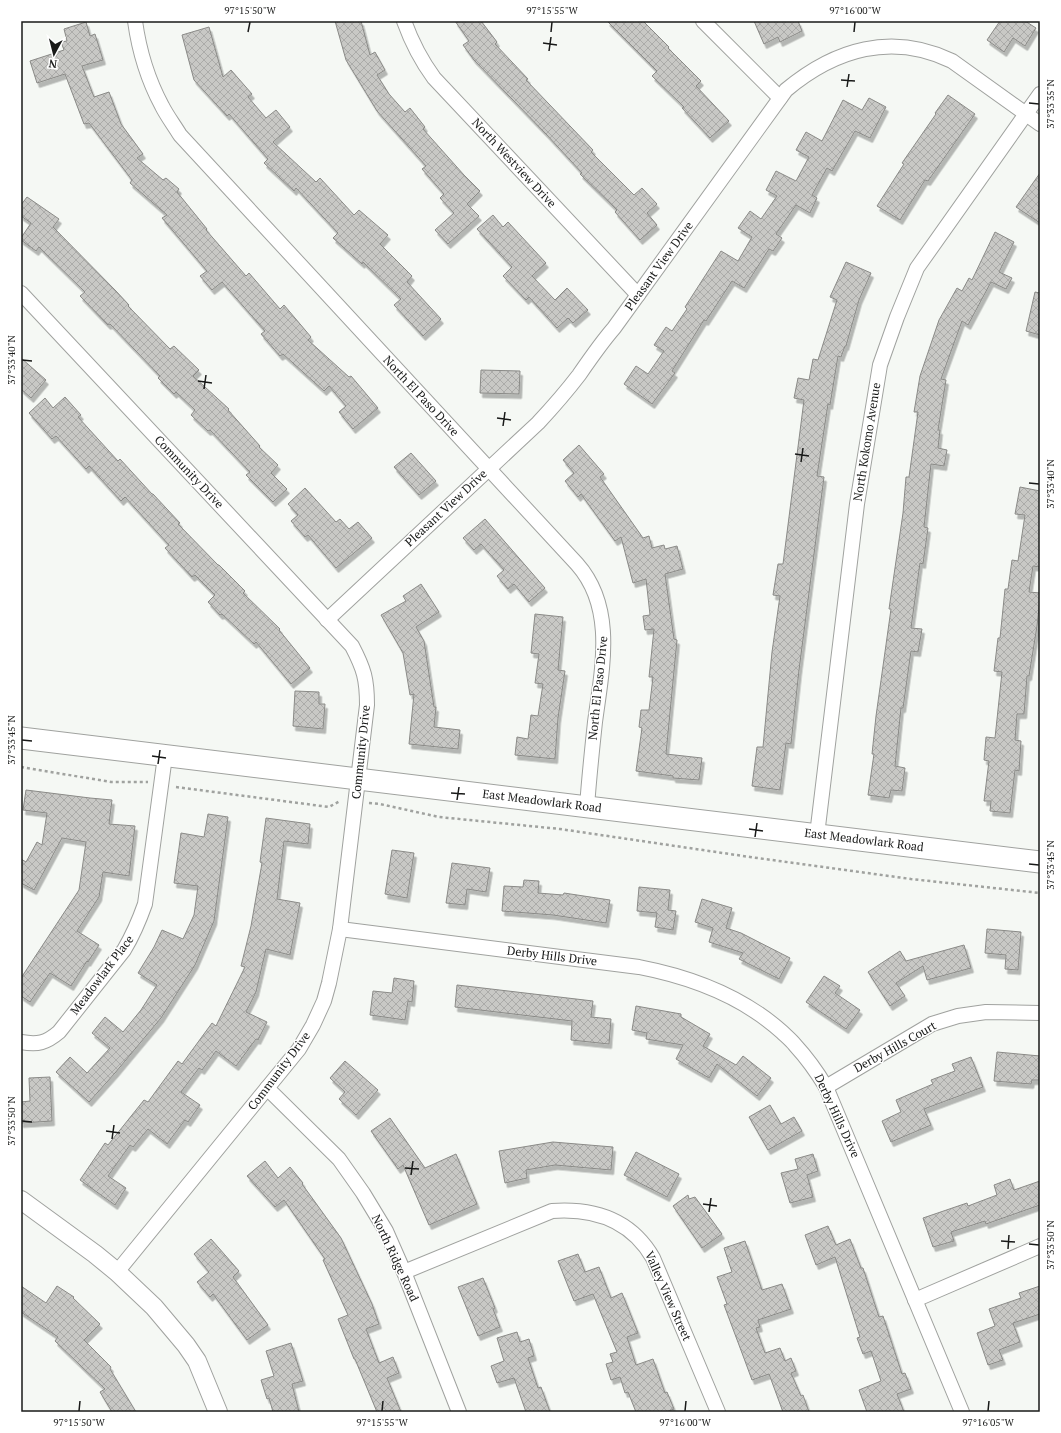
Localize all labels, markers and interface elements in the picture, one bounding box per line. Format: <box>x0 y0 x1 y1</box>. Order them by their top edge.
text: 97°15'50"W <box>224 4 276 17</box>
text: 97°15'55"W <box>526 4 578 17</box>
text: 97°16'00"W <box>829 4 881 17</box>
north arrow <box>34 34 74 74</box>
text: N <box>47 56 58 71</box>
text: 37°33'35"N <box>1044 79 1057 129</box>
street label: North Westview Drive <box>469 115 560 210</box>
street label: Pleasant View Drive <box>621 218 696 313</box>
text: 37°33'40"N <box>5 335 18 385</box>
street label: North El Paso Drive <box>380 352 462 439</box>
street label: North Kokomo Avenue <box>850 382 883 502</box>
street label: Community Drive <box>152 432 227 511</box>
text: 37°33'40"N <box>1044 459 1057 509</box>
street label: Pleasant View Drive <box>402 466 490 549</box>
street label: North El Paso Drive <box>585 635 610 741</box>
street label: Community Drive <box>348 704 373 800</box>
text: 37°33'45"N <box>5 715 18 765</box>
street label: East Meadowlark Road <box>482 786 603 815</box>
street label: East Meadowlark Road <box>804 825 925 854</box>
text: 37°33'45"N <box>1044 840 1057 890</box>
street label: Meadowlark Place <box>67 932 136 1018</box>
street label: Derby Hills Drive <box>506 943 598 968</box>
street label: Derby Hills Court <box>851 1017 939 1075</box>
street label: Community Drive <box>244 1028 313 1113</box>
street label: Derby Hills Drive <box>811 1071 863 1160</box>
text: 37°33'50"N <box>5 1096 18 1146</box>
street label: North Ridge Road <box>369 1212 422 1304</box>
text: 37°33'50"N <box>1044 1220 1057 1270</box>
street label: Valley View Street <box>642 1249 695 1343</box>
text: 97°15'50"W <box>53 1416 105 1429</box>
text: 97°15'55"W <box>356 1416 408 1429</box>
text: 97°16'00"W <box>659 1416 711 1429</box>
text: 97°16'05"W <box>962 1416 1014 1429</box>

